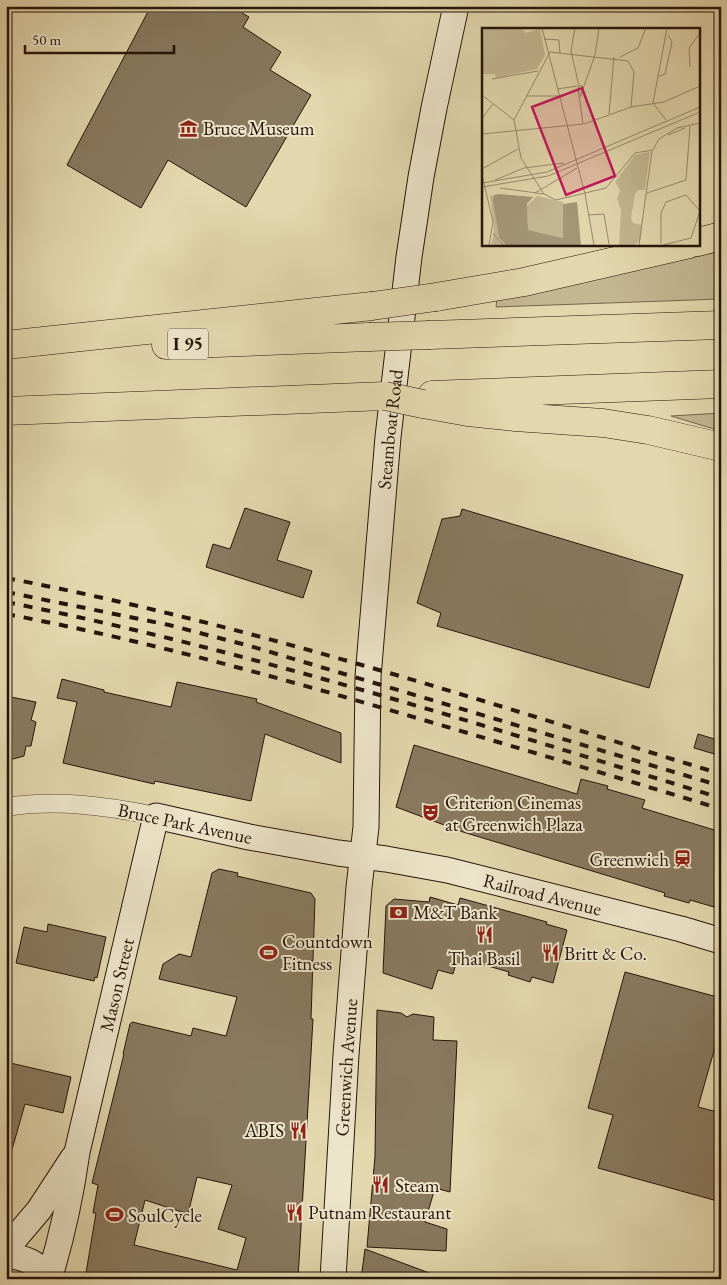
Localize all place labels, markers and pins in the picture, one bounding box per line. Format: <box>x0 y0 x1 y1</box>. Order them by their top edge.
place label: Bruce Museum <box>203 116 315 141</box>
museum icon: Bruce Museum <box>179 118 199 138</box>
place label: Criterion Cinemas at Greenwich Plaza <box>445 790 583 837</box>
theatre icon: Criterion Cinemas at Greenwich Plaza <box>421 803 441 823</box>
place label: Greenwich <box>589 847 669 872</box>
station icon: Greenwich <box>673 849 693 869</box>
place label: M&T Bank <box>413 900 498 925</box>
bank icon: M&T Bank <box>389 902 409 922</box>
restaurant icon: Thai Basil <box>474 925 494 945</box>
place label: Countdown Fitness <box>282 929 373 976</box>
place label: Britt & Co. <box>564 941 647 966</box>
sports icon: Countdown Fitness <box>258 942 278 962</box>
restaurant icon: Britt & Co. <box>540 943 560 963</box>
place label: Thai Basil <box>448 946 521 971</box>
place label: ABIS <box>243 1118 284 1143</box>
restaurant icon: ABIS <box>288 1120 308 1140</box>
place label: Steam <box>395 1173 440 1198</box>
restaurant icon: Steam <box>371 1175 391 1195</box>
place label: Putnam Restaurant <box>308 1200 451 1225</box>
restaurant icon: Putnam Restaurant <box>284 1202 304 1222</box>
place label: SoulCycle <box>128 1203 202 1228</box>
sports icon: SoulCycle <box>104 1205 124 1225</box>

